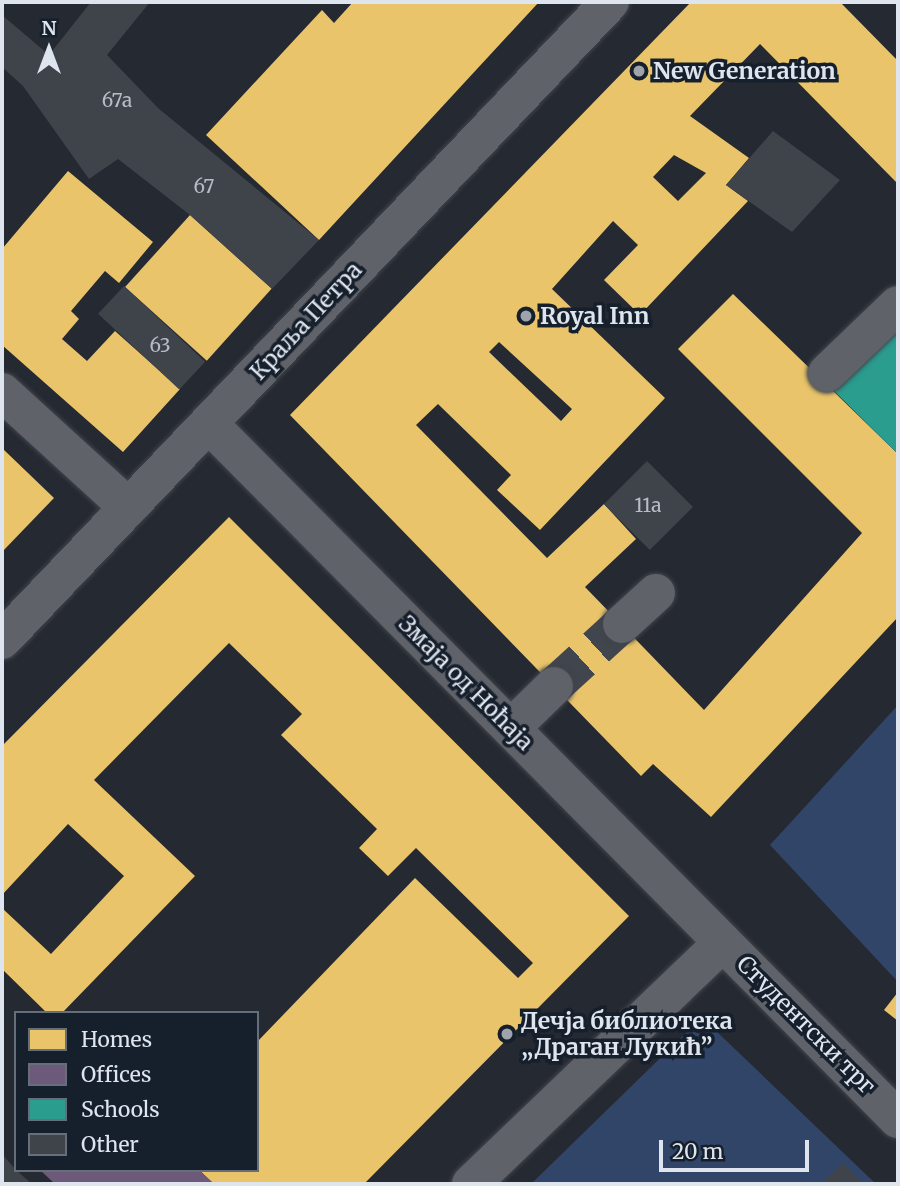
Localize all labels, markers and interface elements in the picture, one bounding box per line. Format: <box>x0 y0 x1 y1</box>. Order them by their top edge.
north arrow <box>14 14 84 84</box>
text: N <box>41 16 57 40</box>
place label: New Generation <box>653 57 836 85</box>
marker: New Generation <box>631 63 647 79</box>
house number: 67a <box>102 90 132 112</box>
house number: 67 <box>194 176 214 198</box>
street label: Краља Петра <box>244 256 368 386</box>
place label: Royal Inn <box>540 302 649 330</box>
marker: Royal Inn <box>518 308 534 324</box>
house number: 63 <box>149 335 171 357</box>
house number: 11a <box>635 495 661 517</box>
street label: Змаја од Ноћаја <box>393 610 539 756</box>
street label: Студентски трг <box>731 950 881 1100</box>
place label: Дечја библиотека „Драган Лукић” <box>521 1007 733 1061</box>
legend <box>14 1011 259 1172</box>
text: Homes <box>81 1026 152 1053</box>
marker: Дечја библиотека „Драган Лукић” <box>499 1026 515 1042</box>
text: Offices <box>81 1061 151 1088</box>
text: Schools <box>81 1096 160 1123</box>
scale bar <box>662 1126 813 1170</box>
text: Other <box>81 1131 139 1158</box>
text: 20 m <box>672 1138 723 1165</box>

